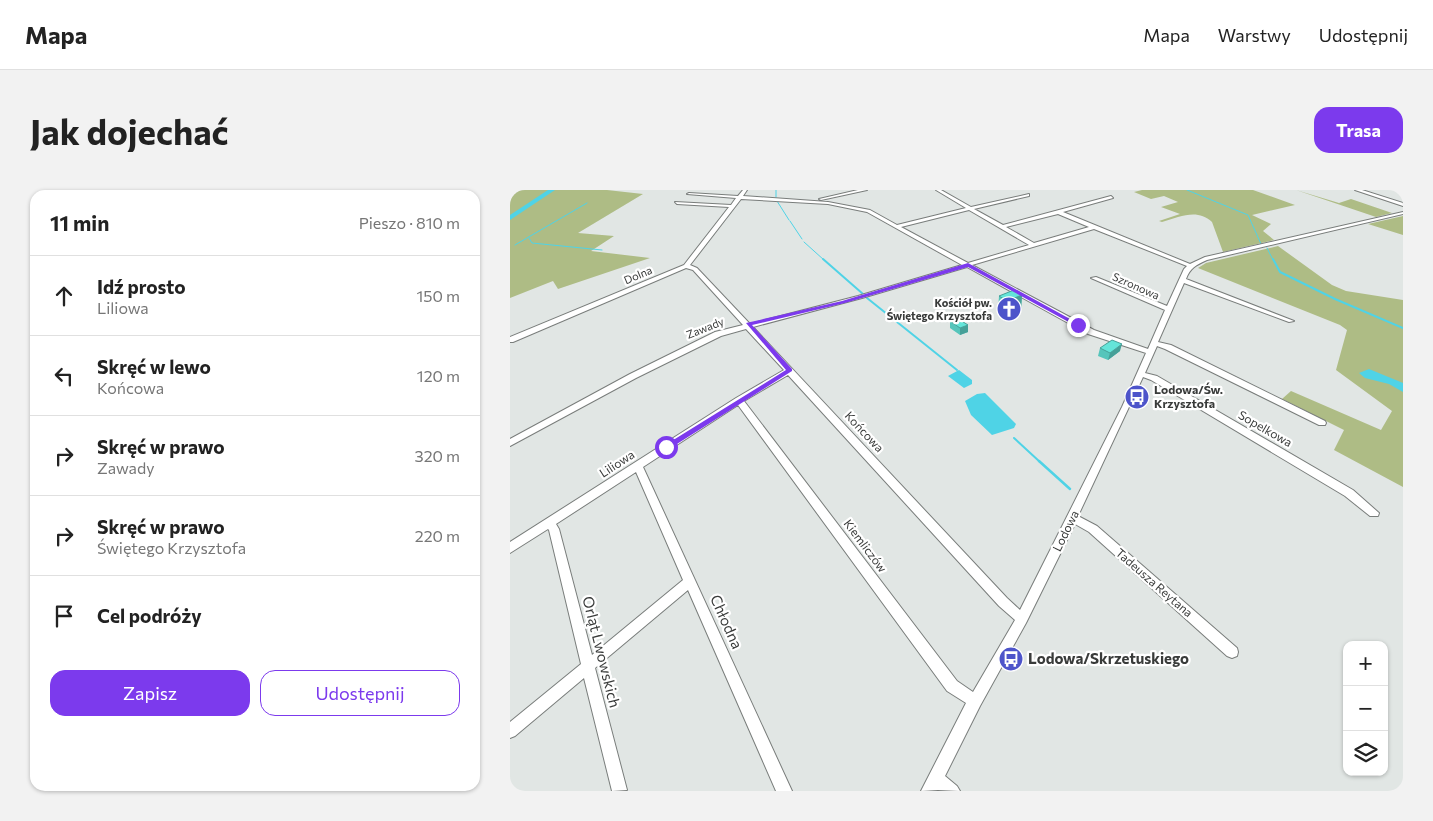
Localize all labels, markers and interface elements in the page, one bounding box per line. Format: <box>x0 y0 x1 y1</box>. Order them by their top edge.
text: Mapa <box>25 20 87 49</box>
text: Mapa <box>1143 24 1190 46</box>
text: Warstwy <box>1218 24 1291 46</box>
text: Udostępnij <box>1319 24 1408 46</box>
button: Trasa <box>1314 107 1403 153</box>
text: Jak dojechać <box>30 109 229 152</box>
text: 11 min <box>50 210 109 235</box>
text: Pieszo · 810 m <box>359 213 460 232</box>
street label: Dolna <box>622 263 654 286</box>
street label: Szronowa <box>1111 269 1162 302</box>
text: Idź prosto <box>97 275 186 298</box>
icon: ahead <box>50 282 78 310</box>
text: 150 m <box>417 286 460 305</box>
place label: Kościół pw. Świętego Krzysztofa <box>887 296 992 322</box>
church icon: Kościół pw. Świętego Krzysztofa <box>996 296 1022 322</box>
text: Liliowa <box>97 298 149 317</box>
street label: Zawady <box>684 314 726 341</box>
route end <box>1067 314 1090 337</box>
text: Skręć w lewo <box>97 355 211 378</box>
icon: left <box>50 362 78 390</box>
text: 120 m <box>417 366 460 385</box>
text: Końcowa <box>97 378 164 397</box>
place label: Lodowa/Św. Krzysztofa <box>1154 382 1223 410</box>
bus stop icon: Lodowa/Św. Krzysztofa <box>1124 384 1150 410</box>
street label: Sopelkowa <box>1236 407 1295 449</box>
street label: Końcowa <box>842 408 887 454</box>
text: Skręć w prawo <box>97 435 225 458</box>
route start <box>655 436 678 459</box>
icon: right <box>50 442 78 470</box>
text: 320 m <box>415 446 460 465</box>
street label: Liliowa <box>596 447 637 480</box>
text: Zawady <box>97 458 154 477</box>
street label: Lodowa <box>1049 508 1081 553</box>
text: Skręć w prawo <box>97 515 225 538</box>
street label: Kiemliczów <box>841 516 890 575</box>
icon: right <box>50 522 78 550</box>
text: 220 m <box>415 526 460 545</box>
text: Świętego Krzysztofa <box>97 538 246 557</box>
street label: Tadeusza Reytana <box>1113 545 1196 619</box>
street label: Chłodna <box>707 592 747 652</box>
street label: Orląt Lwowskich <box>579 594 625 709</box>
icon: arrive <box>50 602 78 630</box>
text: Cel podróży <box>97 604 202 627</box>
map controls <box>1343 641 1388 776</box>
button: + <box>1343 641 1388 686</box>
bus stop icon: Lodowa/Skrzetuskiego <box>998 646 1024 672</box>
place label: Lodowa/Skrzetuskiego <box>1028 649 1189 667</box>
button: Zapisz <box>50 670 250 716</box>
button: Udostępnij <box>260 670 460 716</box>
button: − <box>1343 686 1388 731</box>
button: layers <box>1343 731 1388 776</box>

